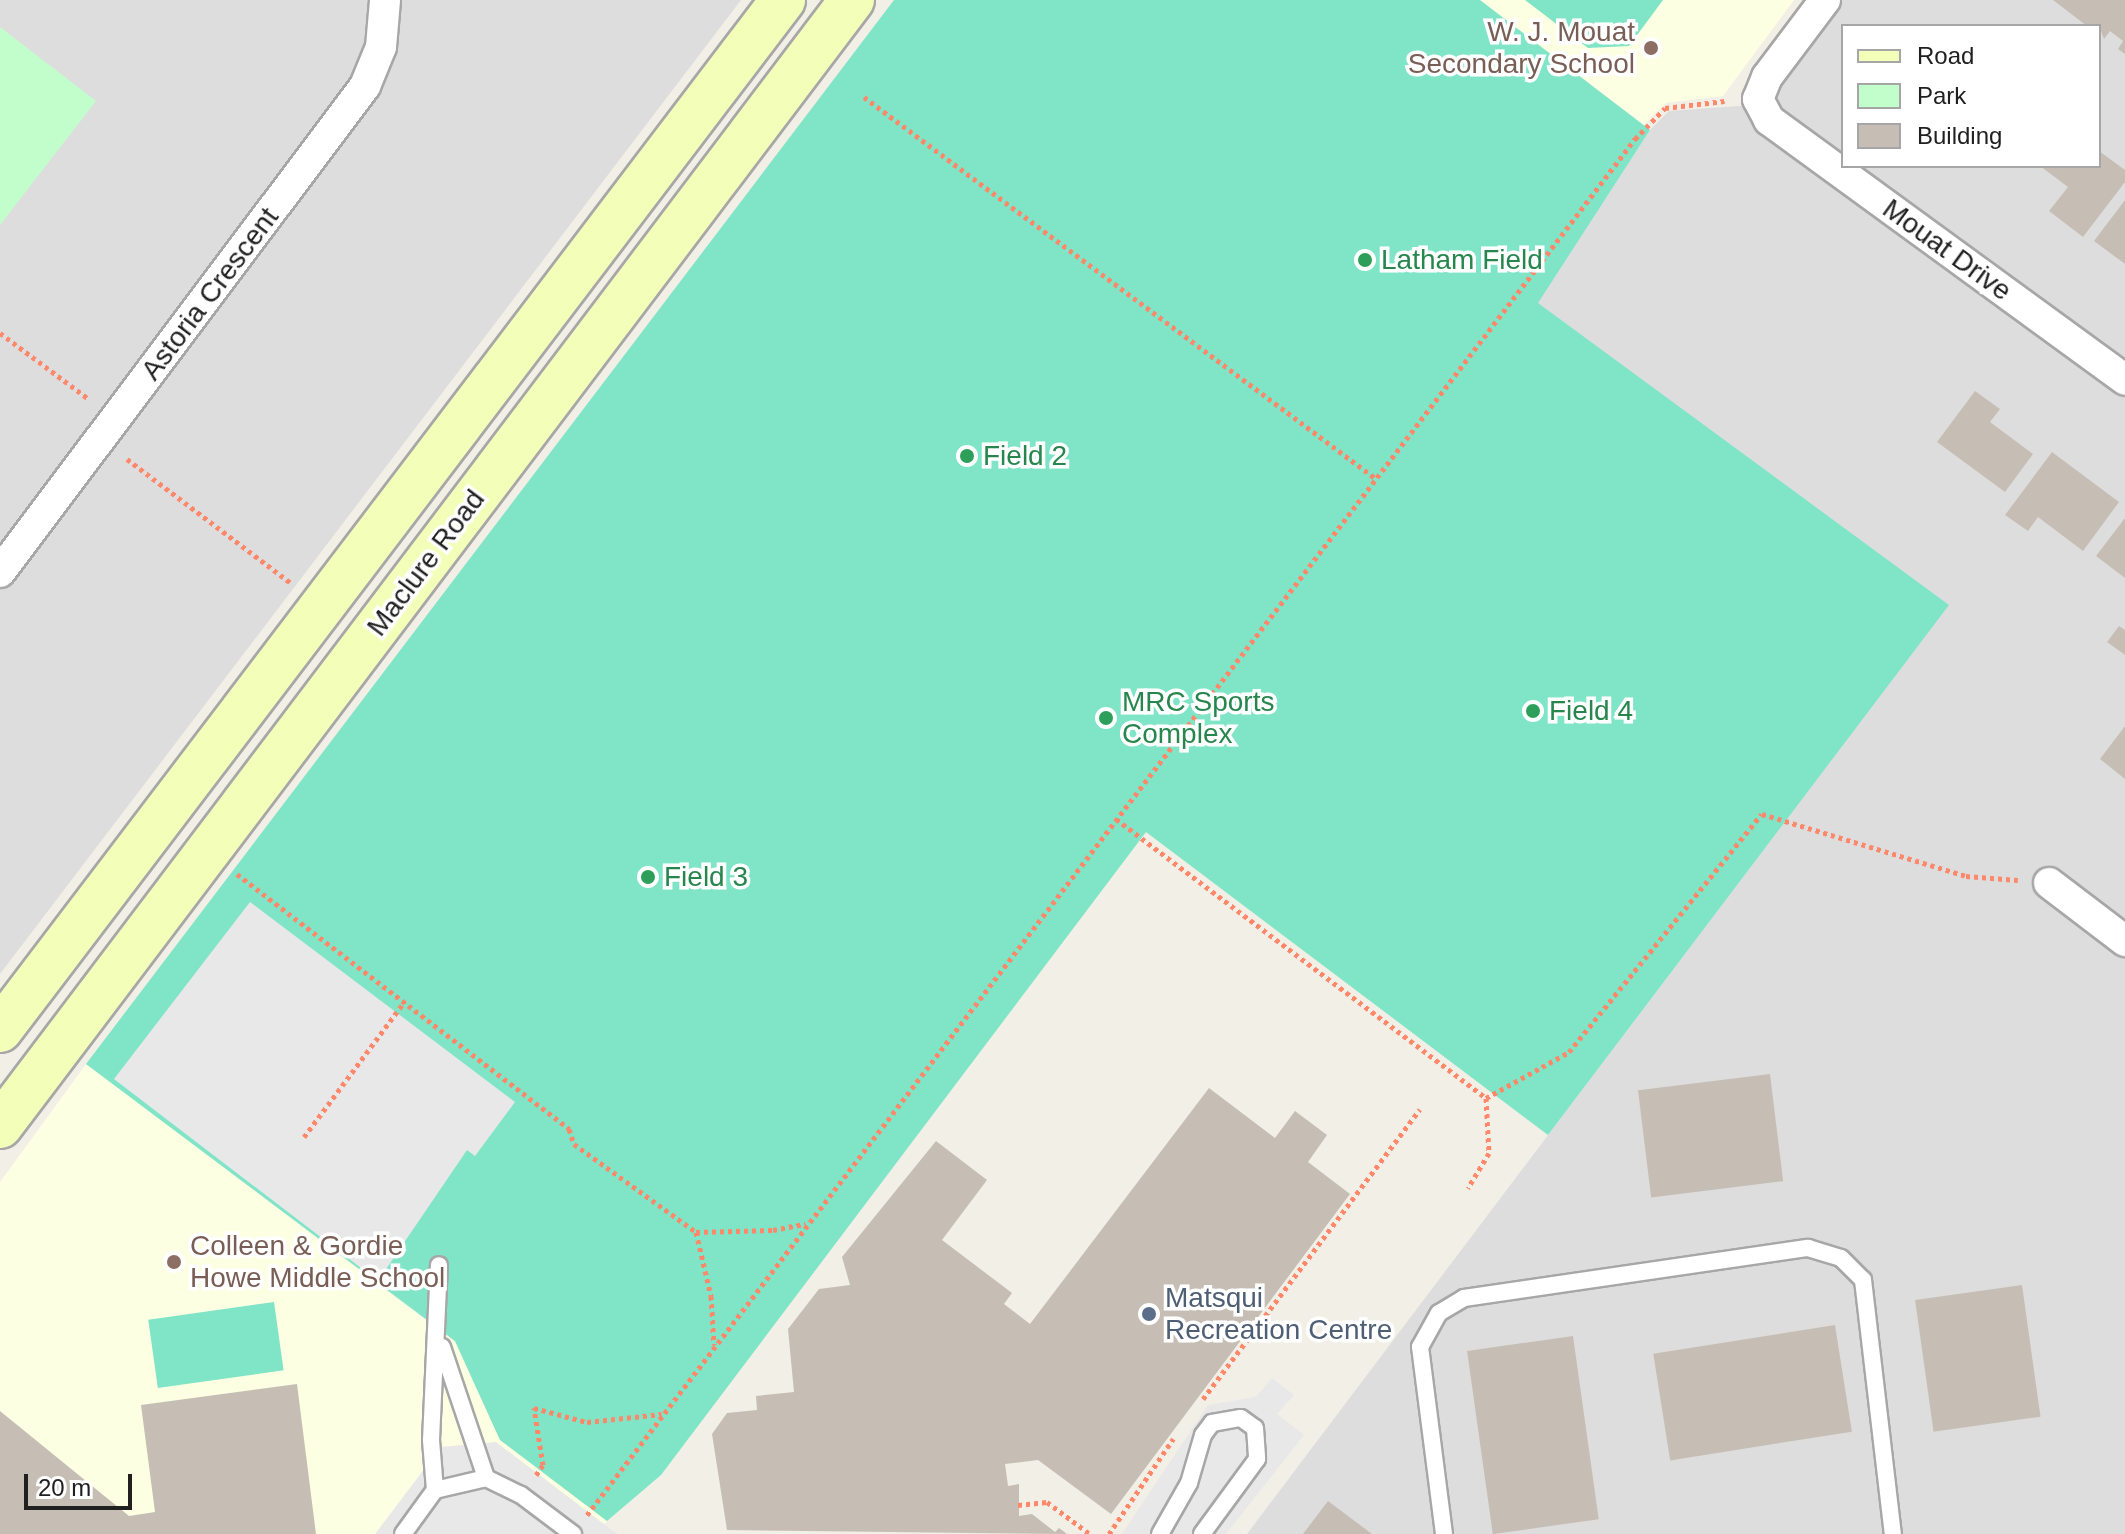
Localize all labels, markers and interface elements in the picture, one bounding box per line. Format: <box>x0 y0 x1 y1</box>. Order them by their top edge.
place label: W. J. Mouat Secondary School <box>1408 15 1635 81</box>
legend <box>1841 24 2101 168</box>
marker: W. J. Mouat Secondary School <box>1642 39 1660 57</box>
text: Road <box>1917 42 1974 69</box>
text: Park <box>1917 82 1966 109</box>
text: Building <box>1917 122 2002 149</box>
street label: Mouat Drive <box>1876 192 2018 308</box>
street label: Astoria Crescent <box>134 201 286 387</box>
place label: Latham Field <box>1381 243 1543 277</box>
marker: Latham Field <box>1356 251 1374 269</box>
place label: Field 2 <box>983 439 1067 473</box>
marker: Field 2 <box>958 447 976 465</box>
street label: Maclure Road <box>360 483 492 643</box>
place label: MRC Sports Complex <box>1122 685 1274 751</box>
place label: Field 4 <box>1549 694 1633 728</box>
marker: Field 4 <box>1524 702 1542 720</box>
marker: MRC Sports Complex <box>1097 709 1115 727</box>
place label: Field 3 <box>664 860 748 894</box>
marker: Field 3 <box>639 868 657 886</box>
place label: Colleen & Gordie Howe Middle School <box>190 1229 445 1295</box>
marker: Colleen & Gordie Howe Middle School <box>165 1253 183 1271</box>
place label: Matsqui Recreation Centre <box>1165 1281 1392 1347</box>
marker: Matsqui Recreation Centre <box>1140 1305 1158 1323</box>
scale bar <box>28 1458 136 1508</box>
text: 20 m <box>38 1474 91 1501</box>

